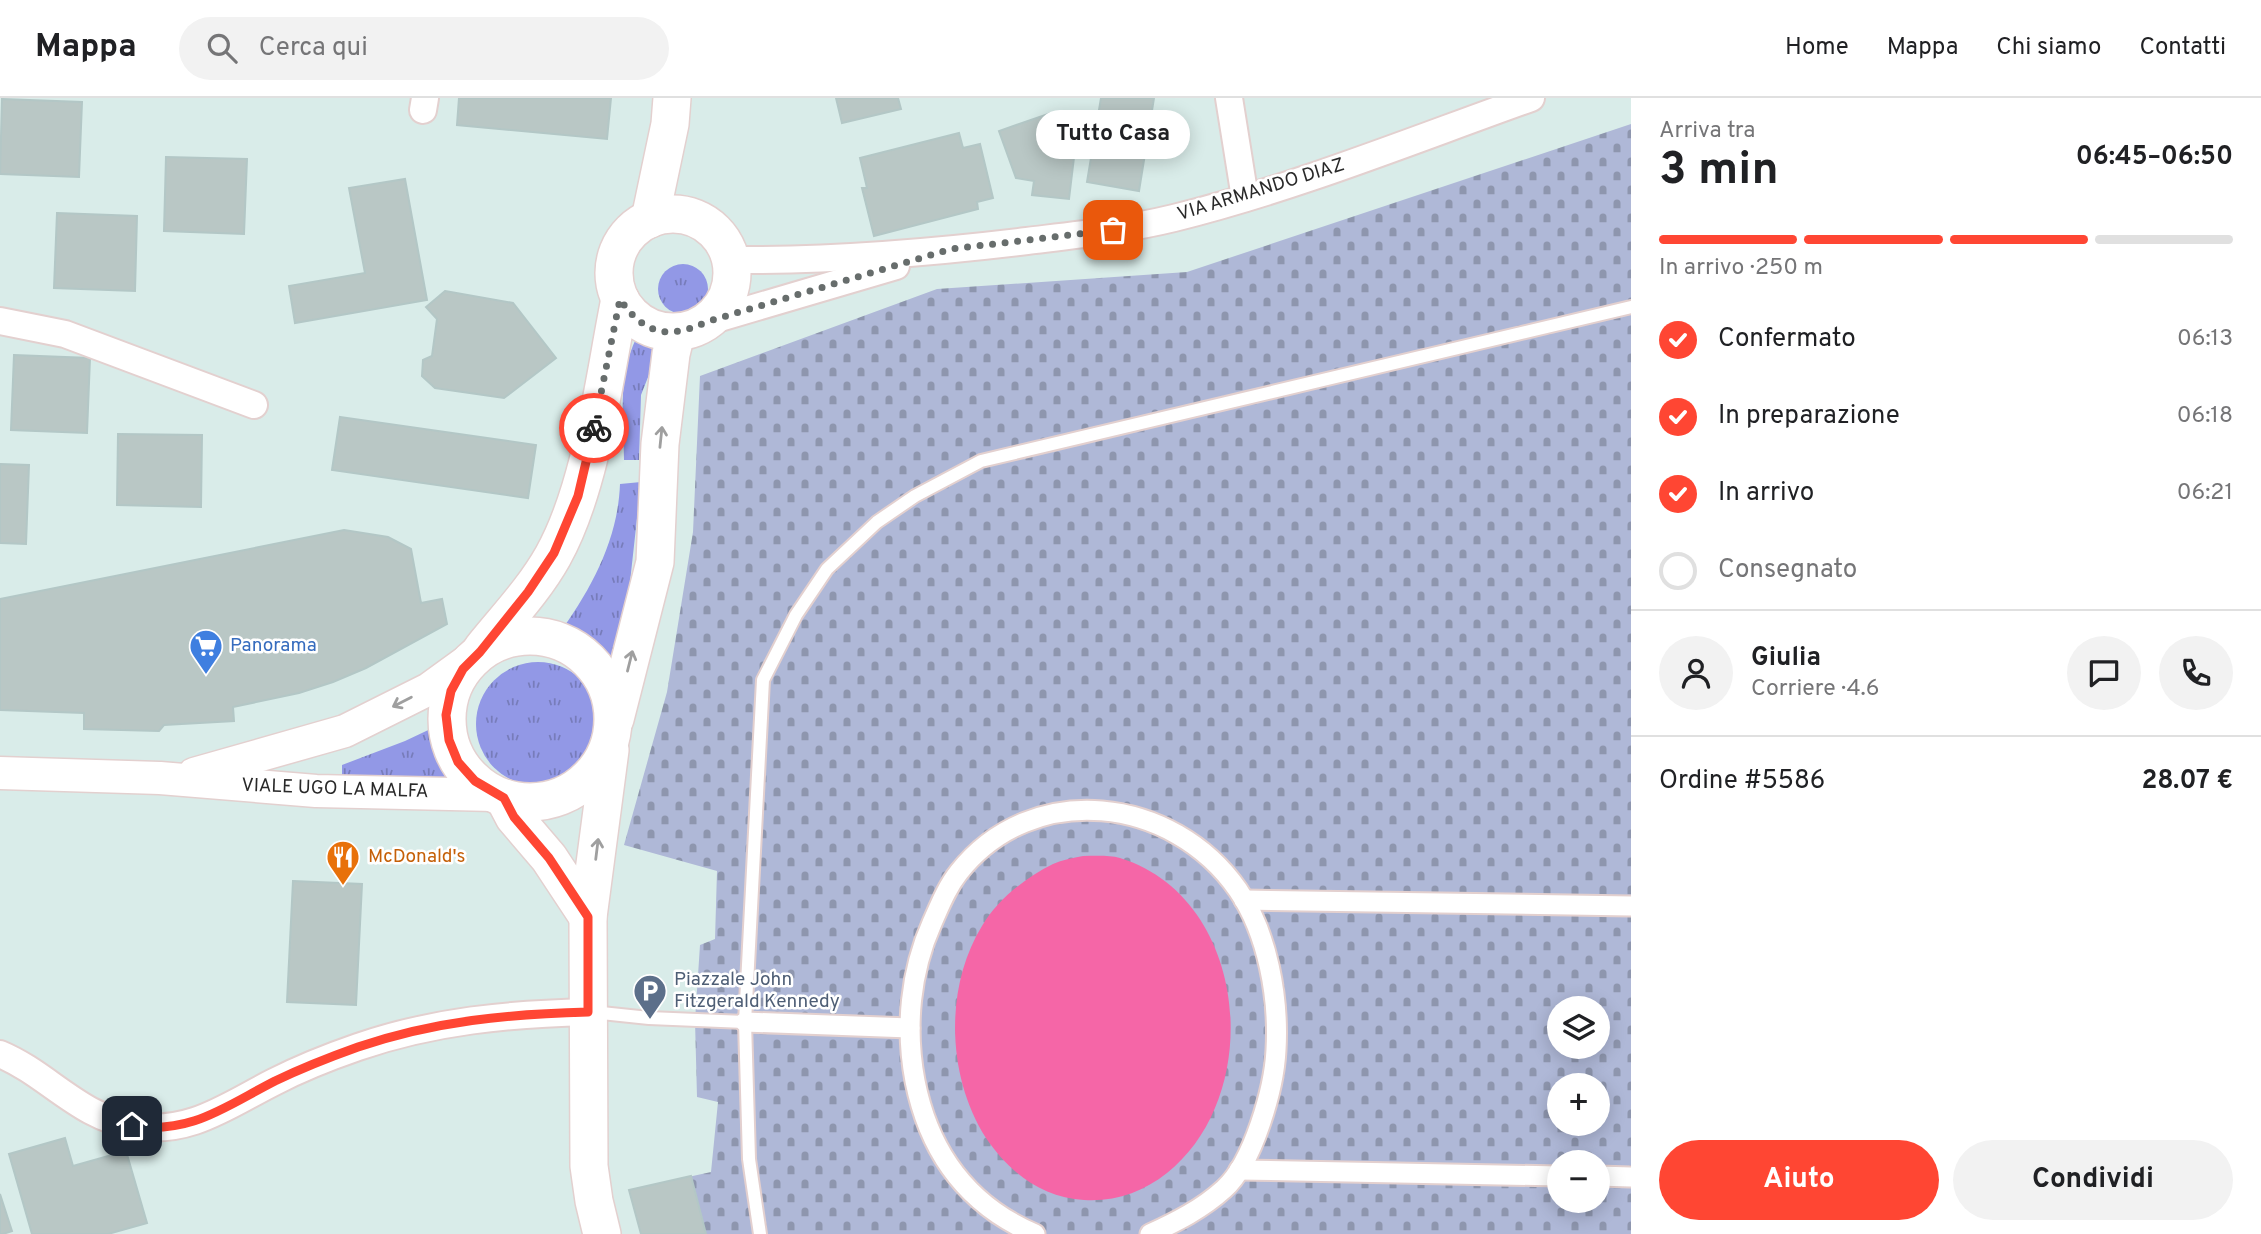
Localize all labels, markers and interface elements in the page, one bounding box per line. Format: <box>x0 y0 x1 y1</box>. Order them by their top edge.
search box <box>179 17 669 80</box>
text: Mappa <box>35 27 137 69</box>
icon: search <box>203 29 241 67</box>
text: Cerca qui <box>259 32 368 65</box>
text: Home <box>1785 33 1849 63</box>
text: Mappa <box>1887 33 1958 63</box>
text: Chi siamo <box>1996 33 2101 63</box>
text: Contatti <box>2139 33 2226 63</box>
callout: Tutto Casa <box>1036 111 1190 160</box>
text: Arriva tra <box>1659 117 1755 146</box>
text: Tutto Casa <box>1056 120 1170 149</box>
text: 06:45–06:50 <box>2076 141 2233 174</box>
text: 3 min <box>1659 142 1779 201</box>
street label: VIA ARMANDO DIAZ <box>1174 153 1348 227</box>
pin <box>1083 200 1143 260</box>
icon: bag <box>1094 211 1132 249</box>
text: In arrivo · 250 m <box>1659 254 1823 283</box>
icon: check <box>1659 321 1697 359</box>
text: Confermato <box>1718 323 1856 356</box>
text: 06:13 <box>2177 325 2233 354</box>
courier <box>559 393 629 463</box>
icon: check <box>1659 398 1697 436</box>
text: In preparazione <box>1718 400 1900 433</box>
text: 06:18 <box>2177 402 2233 431</box>
icon: bike <box>575 409 613 447</box>
one-way arrow <box>655 426 668 449</box>
icon: check <box>1659 475 1697 513</box>
text: In arrivo <box>1718 477 1814 510</box>
text: 06:21 <box>2177 479 2233 508</box>
text: Consegnato <box>1718 554 1857 587</box>
supermarket icon: Panorama <box>187 627 225 676</box>
place label: Panorama <box>230 634 317 658</box>
button: person <box>1659 636 1733 710</box>
button: chat <box>2067 636 2141 710</box>
button: phone <box>2159 636 2233 710</box>
text: Giulia <box>1751 642 1821 675</box>
one-way arrow <box>624 650 637 673</box>
text: Corriere · 4.6 <box>1751 675 1880 704</box>
one-way arrow <box>392 696 413 710</box>
text: Ordine #5586 <box>1659 765 1825 798</box>
text: 28.07 € <box>2141 765 2233 798</box>
street label: VIALE UGO LA MALFA <box>241 774 429 804</box>
restaurant icon: McDonald's <box>324 838 362 887</box>
one-way arrow <box>590 838 603 861</box>
place label: McDonald's <box>368 845 466 869</box>
place label: Piazzale John Fitzgerald Kennedy <box>674 968 840 1014</box>
parking icon: Piazzale John Fitzgerald Kennedy <box>631 972 669 1021</box>
map controls <box>1547 996 1610 1213</box>
button: layers <box>1547 996 1610 1059</box>
button: + <box>1547 1073 1610 1136</box>
pin <box>102 1096 162 1156</box>
icon: home <box>113 1107 151 1145</box>
button: Aiuto <box>1659 1140 1939 1220</box>
button: Condividi <box>1953 1140 2233 1220</box>
button: − <box>1547 1150 1610 1213</box>

